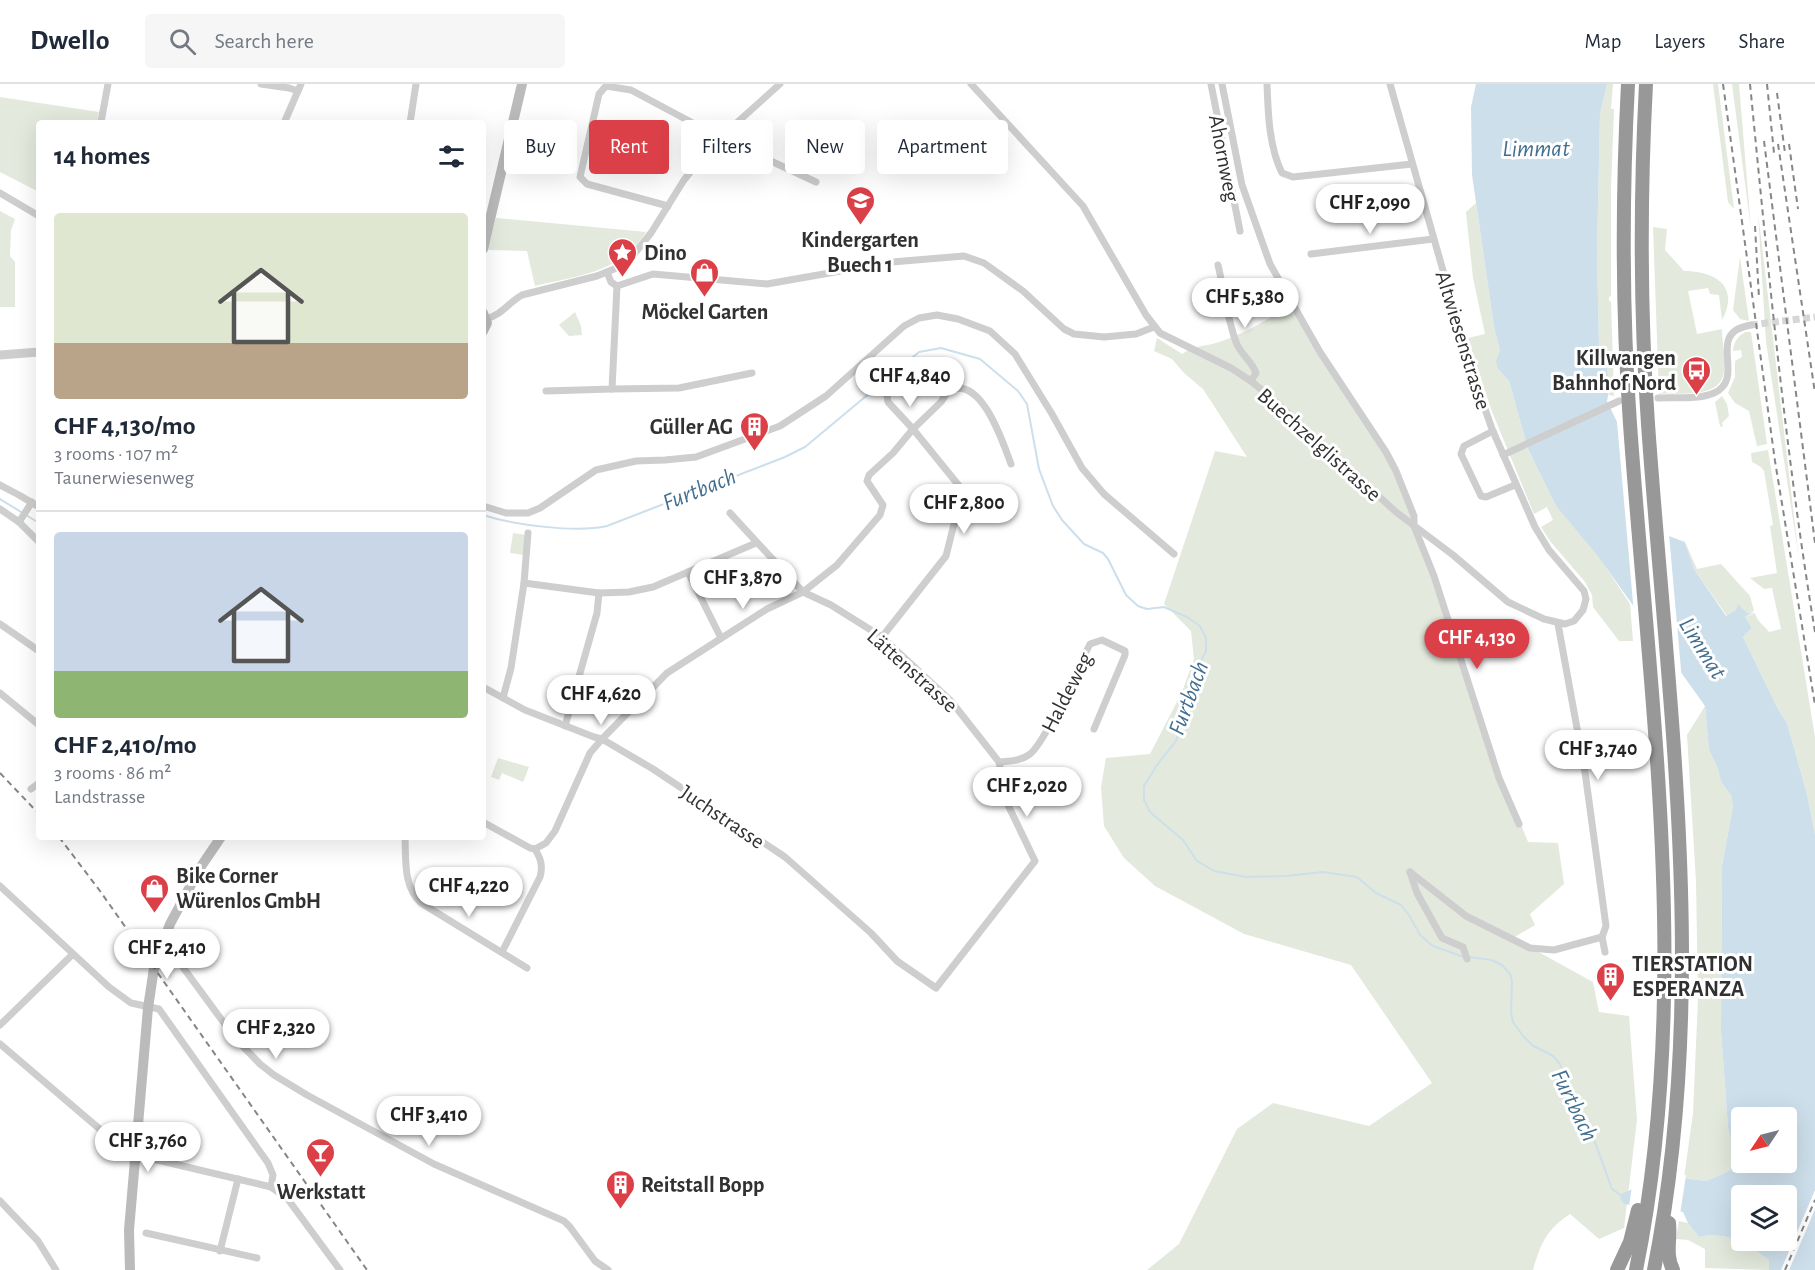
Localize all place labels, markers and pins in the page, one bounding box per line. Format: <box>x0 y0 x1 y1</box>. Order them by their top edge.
school or university icon: Kindergarten Buech 1 <box>844 184 876 226</box>
pin: CHF 2,090 <box>1301 184 1439 235</box>
place label: Kindergarten Buech 1 <box>801 229 919 276</box>
place icon: Dino <box>607 236 639 278</box>
place label: Dino <box>644 242 687 264</box>
shop icon: Möckel Garten <box>689 256 721 298</box>
pin: CHF 5,380 <box>1176 278 1314 329</box>
place label: Möckel Garten <box>642 301 768 323</box>
place label: Killwangen Bahnhof Nord <box>1552 347 1676 394</box>
bus stop icon: Killwangen Bahnhof Nord <box>1681 354 1713 396</box>
pin: CHF 4,840 <box>841 357 979 408</box>
building icon: Güller AG <box>738 410 770 452</box>
place label: Güller AG <box>650 416 733 438</box>
pin: CHF 2,800 <box>895 484 1033 535</box>
pin: CHF 3,870 <box>674 559 812 610</box>
pin: CHF 4,130 <box>1408 619 1546 670</box>
pin: CHF 4,620 <box>532 675 670 726</box>
pin: CHF 3,740 <box>1529 730 1667 781</box>
pin: CHF 2,020 <box>958 767 1096 818</box>
place label: Bike Corner Würenlos GmbH <box>176 865 321 912</box>
pin: CHF 4,220 <box>400 867 538 918</box>
shop icon: Bike Corner Würenlos GmbH <box>139 872 171 914</box>
pin: CHF 2,410 <box>98 929 236 980</box>
place label: TIERSTATION ESPERANZA <box>1632 953 1753 1000</box>
building icon: TIERSTATION ESPERANZA <box>1595 960 1627 1002</box>
pin: CHF 2,320 <box>207 1009 345 1060</box>
pin: CHF 3,410 <box>360 1096 498 1147</box>
pin: CHF 3,760 <box>79 1122 217 1173</box>
bar icon: Werkstatt <box>305 1136 337 1178</box>
building icon: Reitstall Bopp <box>604 1168 636 1210</box>
place label: Reitstall Bopp <box>641 1174 764 1196</box>
place label: Werkstatt <box>277 1181 366 1203</box>

